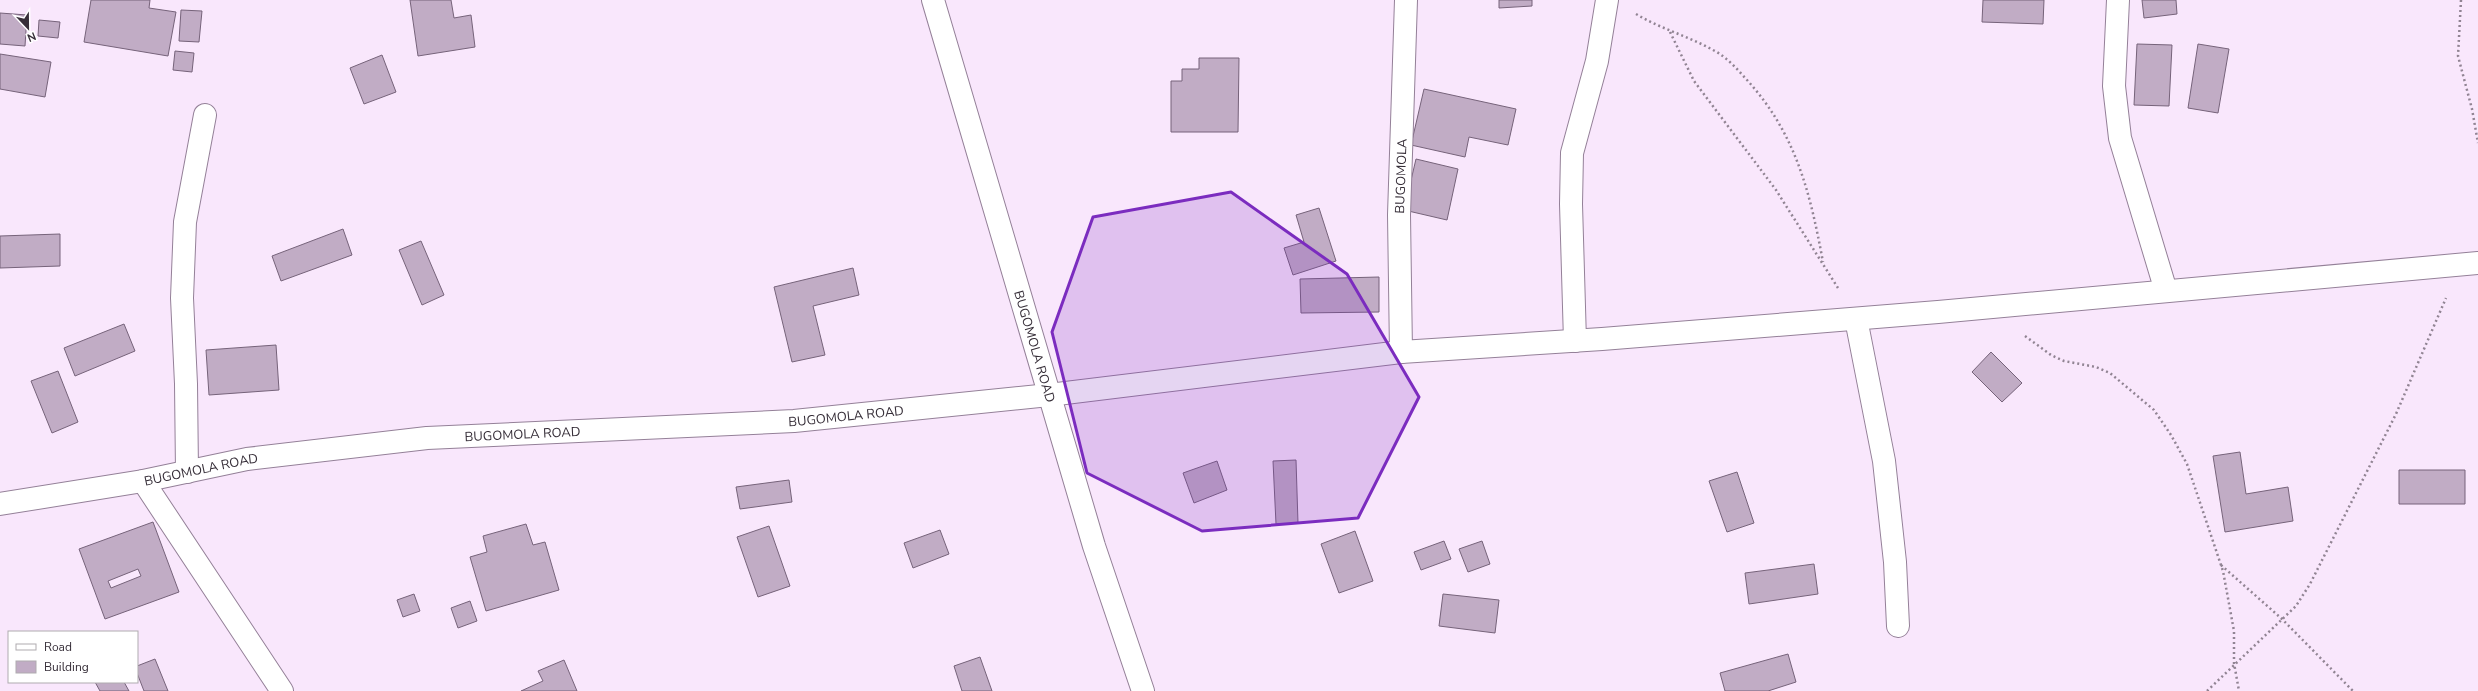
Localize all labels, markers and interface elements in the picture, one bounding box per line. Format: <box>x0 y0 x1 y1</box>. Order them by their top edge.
north arrow <box>8 8 48 48</box>
text: N <box>25 28 38 45</box>
street label: BUGOMOLA <box>1391 138 1412 214</box>
street label: BUGOMOLA ROAD <box>1009 288 1059 405</box>
street label: BUGOMOLA ROAD <box>788 402 905 431</box>
street label: BUGOMOLA ROAD <box>464 423 581 446</box>
street label: BUGOMOLA ROAD <box>142 450 259 491</box>
legend <box>8 631 138 683</box>
text: Road <box>44 639 72 655</box>
text: Building <box>44 659 89 675</box>

